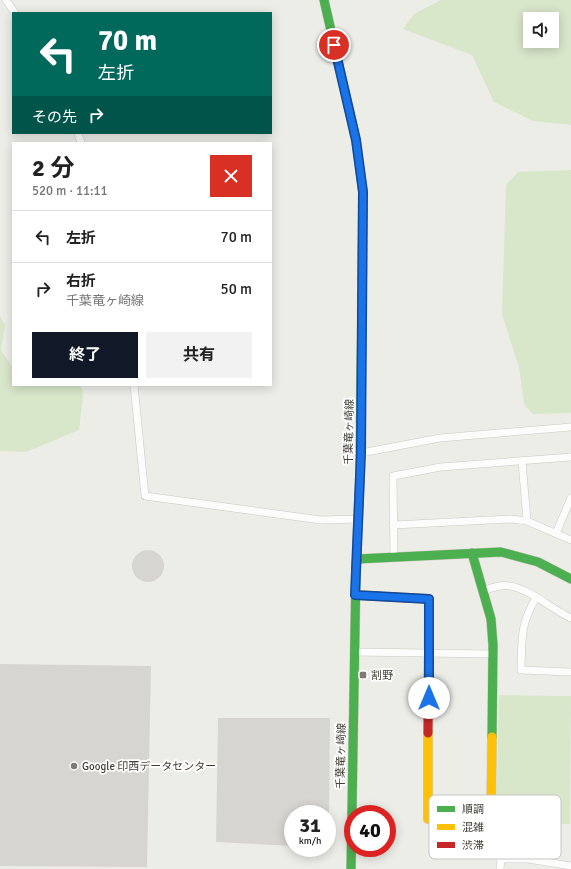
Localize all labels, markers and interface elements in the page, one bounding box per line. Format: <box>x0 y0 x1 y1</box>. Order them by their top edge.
map controls <box>523 12 559 48</box>
button: sound <box>523 12 559 48</box>
text: 70 m <box>98 24 157 58</box>
icon: left <box>32 28 84 80</box>
pin <box>317 28 351 62</box>
icon: arrive <box>323 34 345 56</box>
text: 左折 <box>98 62 134 84</box>
icon: right <box>85 104 107 126</box>
text: その先 <box>32 108 77 126</box>
text: 2 分 <box>32 153 74 183</box>
button: close <box>210 155 252 197</box>
text: 520 m · 11:11 <box>32 183 108 199</box>
icon: left <box>32 226 54 248</box>
text: 70 m <box>221 228 252 246</box>
text: 左折 <box>66 229 96 247</box>
text: 右折 <box>66 272 96 290</box>
icon: right <box>32 278 54 300</box>
text: 50 m <box>221 280 252 298</box>
text: 千葉竜ヶ崎線 <box>66 293 144 309</box>
button: 終了 <box>32 332 138 378</box>
button: 共有 <box>146 332 252 378</box>
street label: 千葉竜ヶ崎線 <box>342 399 356 465</box>
place label: 割野 <box>371 669 393 682</box>
marker: 割野 <box>358 670 368 680</box>
position arrow <box>408 677 450 719</box>
street label: 千葉竜ヶ崎線 <box>334 723 348 789</box>
place label: Google 印西データセンター <box>82 760 216 773</box>
marker: Google 印西データセンター <box>69 761 79 771</box>
legend <box>429 795 561 859</box>
text: 順調 <box>462 803 484 816</box>
speed limit sign: 40 <box>344 805 396 857</box>
text: 31 <box>299 813 321 838</box>
text: 混雑 <box>462 821 484 834</box>
text: km/h <box>299 835 321 847</box>
text: 渋滞 <box>462 839 484 852</box>

